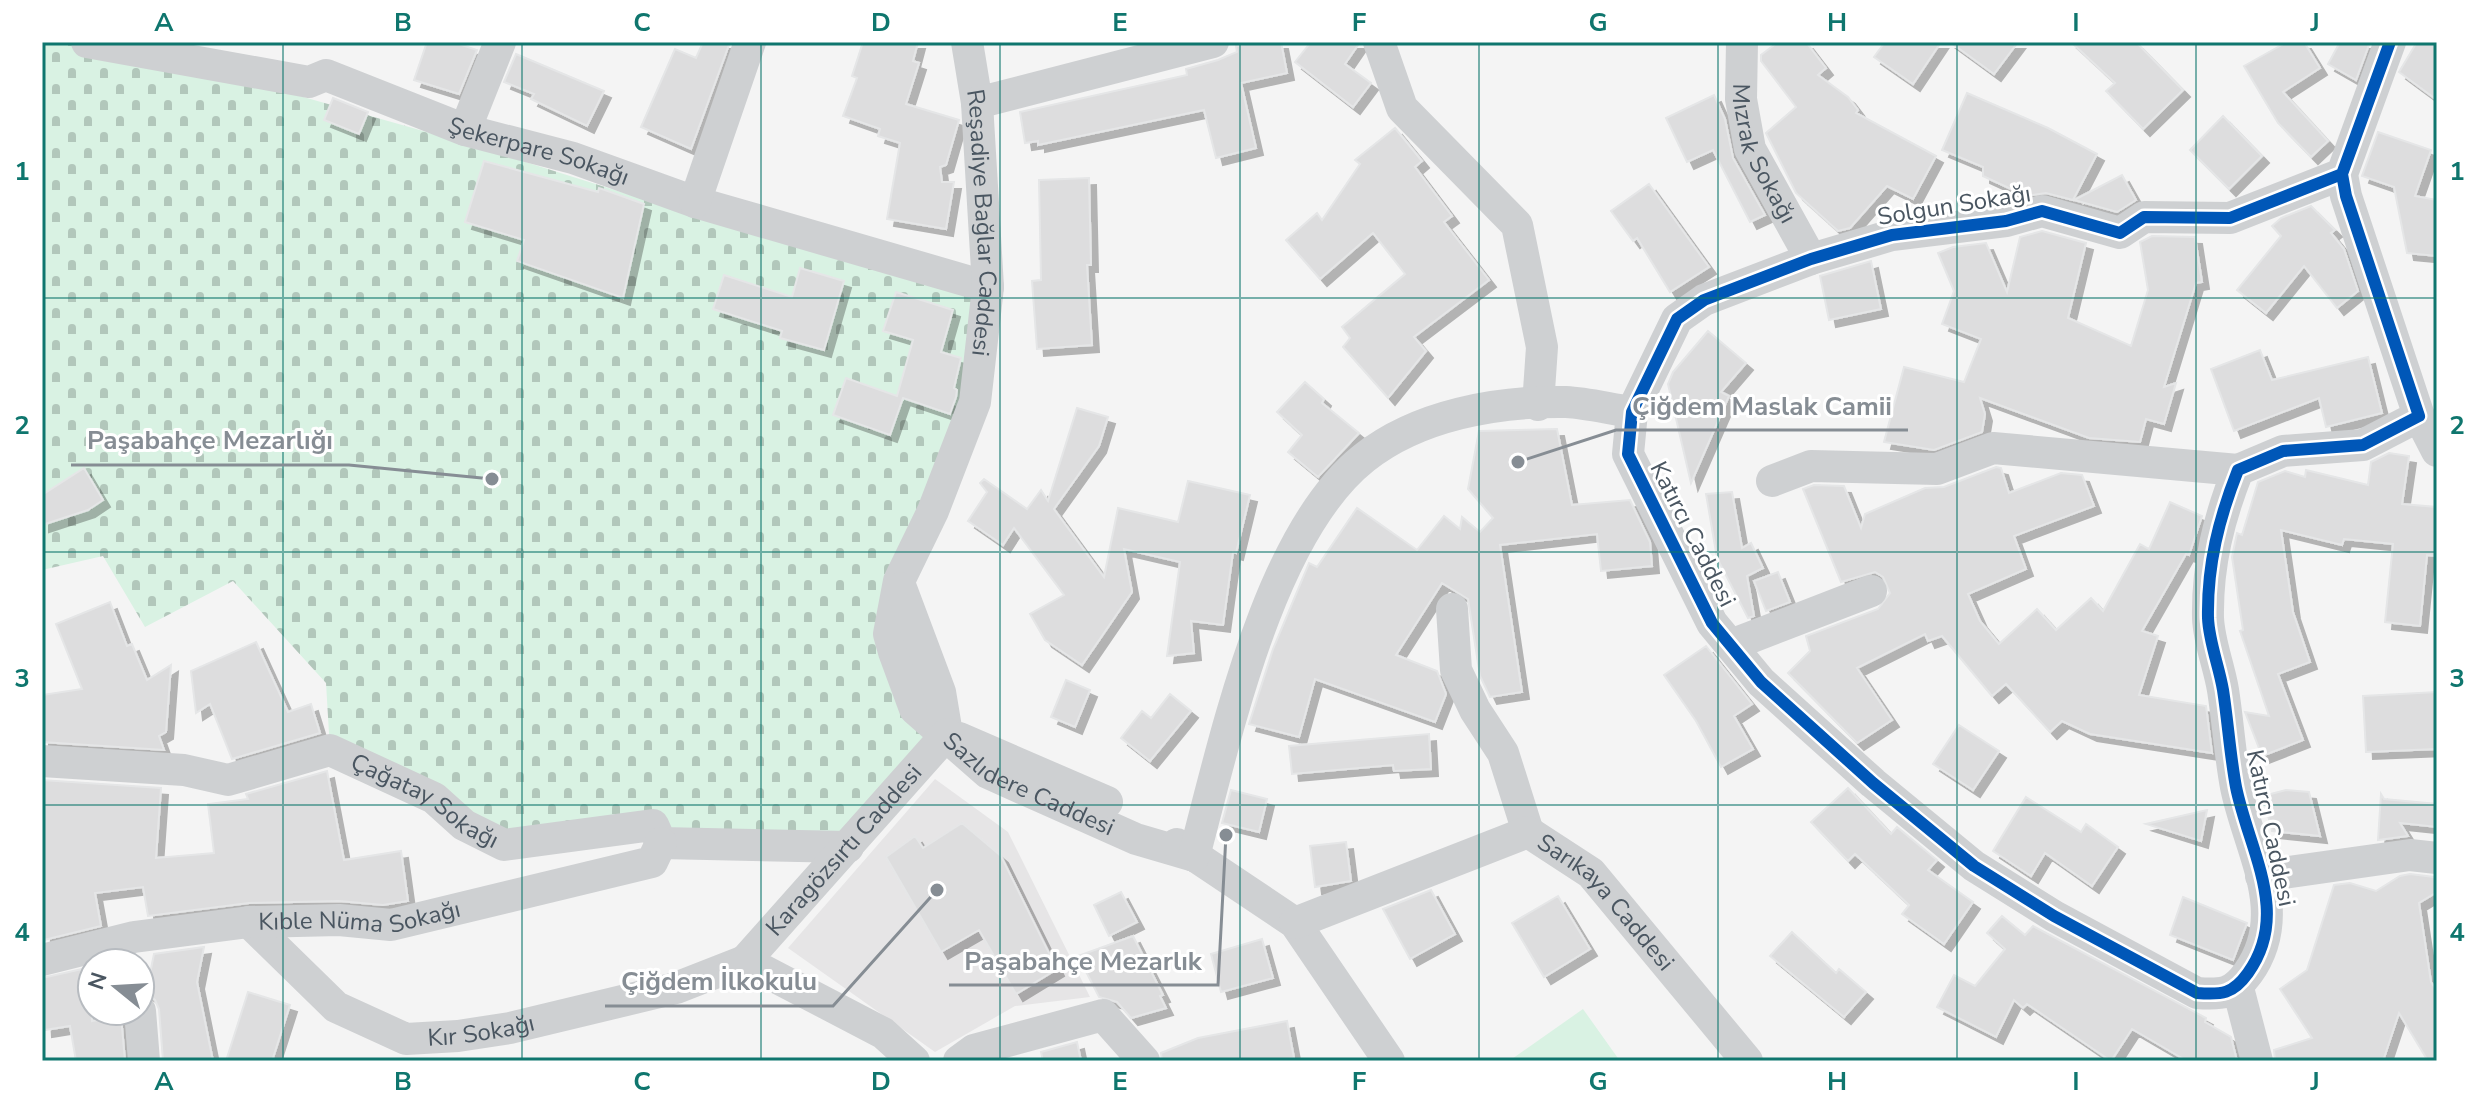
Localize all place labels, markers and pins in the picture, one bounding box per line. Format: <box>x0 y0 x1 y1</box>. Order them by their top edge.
callout: Çiğdem Maslak Camii <box>1616 380 1908 430</box>
callout: Paşabahçe Mezarlığı <box>71 415 349 465</box>
callout: Paşabahçe Mezarlık <box>949 935 1218 985</box>
callout: Çiğdem İlkokulu <box>605 956 833 1006</box>

